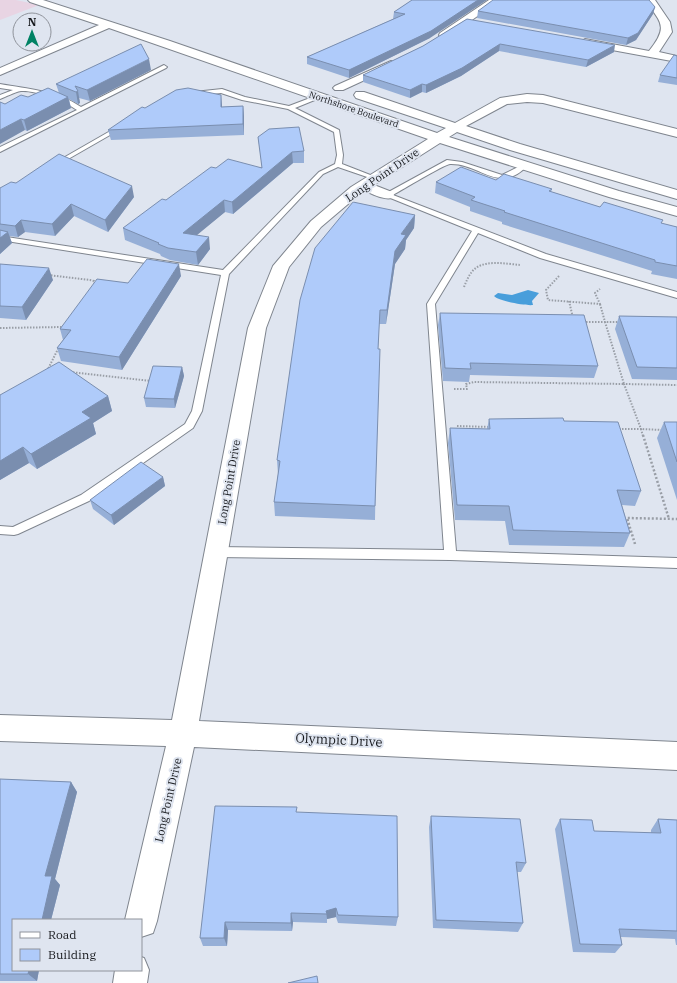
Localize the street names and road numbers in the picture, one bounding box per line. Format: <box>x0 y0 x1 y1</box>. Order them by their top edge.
street label: Northshore Boulevard <box>308 88 401 130</box>
street label: Long Point Drive <box>342 145 422 205</box>
street label: Long Point Drive <box>215 438 243 525</box>
street label: Olympic Drive <box>295 729 383 751</box>
street label: Long Point Drive <box>152 756 184 843</box>

